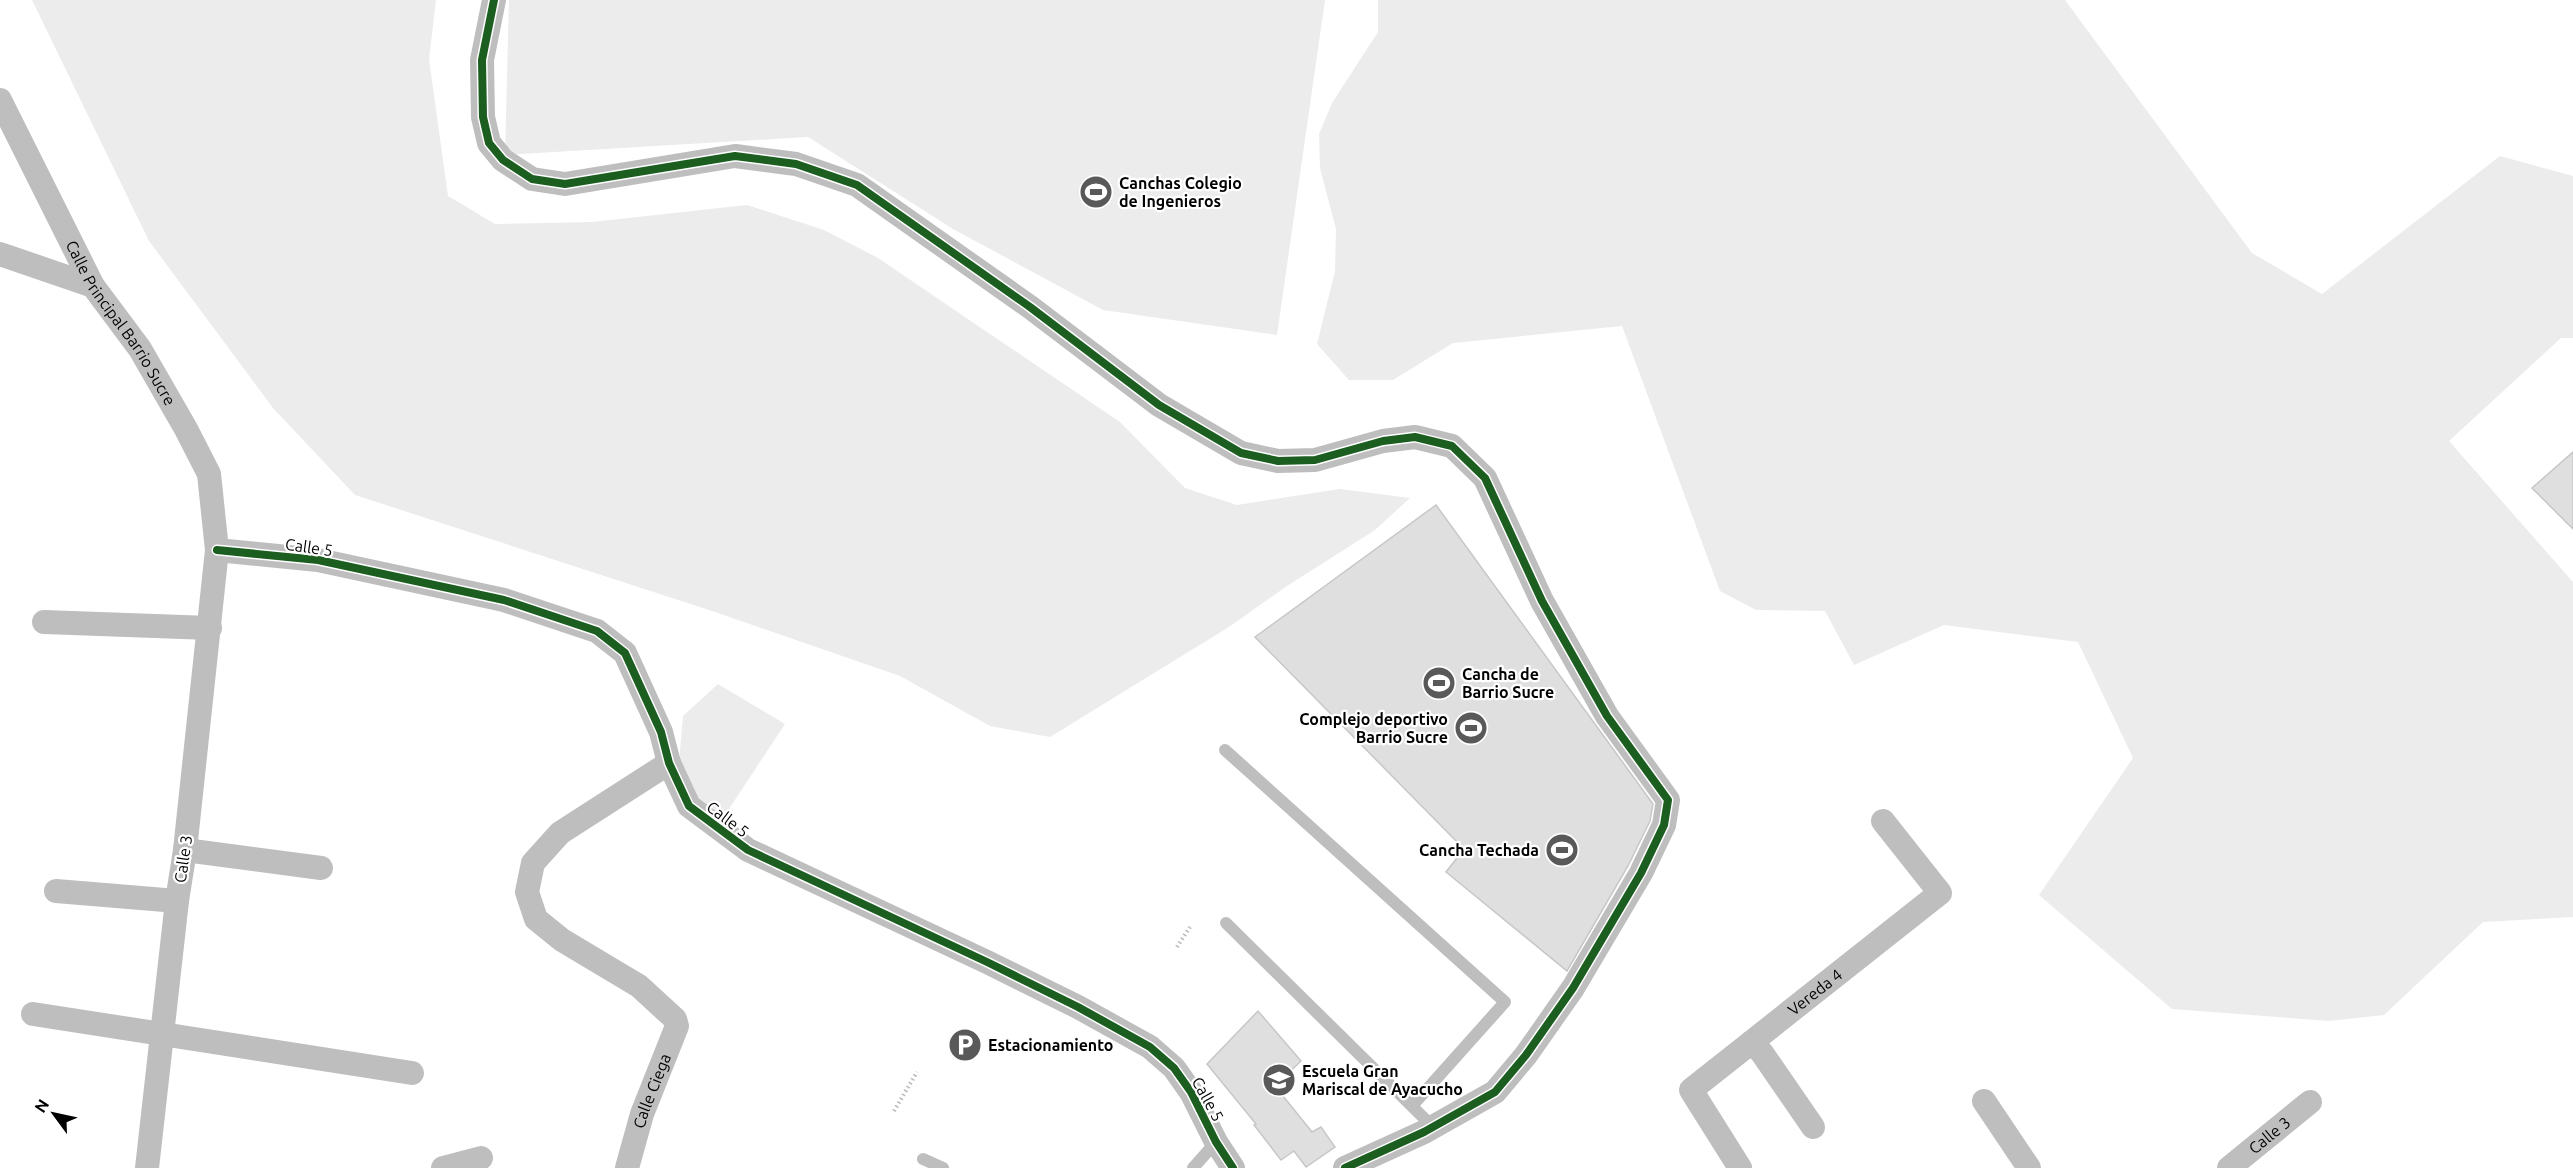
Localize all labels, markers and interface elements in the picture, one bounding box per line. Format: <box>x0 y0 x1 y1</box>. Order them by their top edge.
sports icon: Canchas Colegio de Ingenieros <box>1078 174 1114 210</box>
place label: Canchas Colegio de Ingenieros <box>1119 174 1242 210</box>
street label: Calle Principal Barrio Sucre <box>63 237 179 408</box>
street label: Calle 5 <box>284 535 334 559</box>
sports icon: Cancha de Barrio Sucre <box>1421 665 1457 701</box>
place label: Cancha de Barrio Sucre <box>1462 665 1554 701</box>
place label: Complejo deportivo Barrio Sucre <box>1299 710 1448 746</box>
sports icon: Complejo deportivo Barrio Sucre <box>1453 710 1489 746</box>
street label: Calle 5 <box>703 797 753 841</box>
sports icon: Cancha Techada <box>1544 832 1580 868</box>
street label: Calle 3 <box>171 834 195 884</box>
place label: Cancha Techada <box>1419 841 1539 859</box>
street label: Vereda 4 <box>1784 965 1845 1019</box>
parking icon: Estacionamiento <box>947 1027 983 1063</box>
place label: Estacionamiento <box>988 1036 1114 1054</box>
street label: Calle Ciega <box>629 1051 674 1130</box>
school or university icon: Escuela Gran Mariscal de Ayacucho <box>1261 1062 1297 1098</box>
place label: Escuela Gran Mariscal de Ayacucho <box>1302 1062 1463 1098</box>
street label: Calle 5 <box>1189 1074 1227 1124</box>
north arrow <box>24 1084 84 1144</box>
text: N <box>31 1096 52 1116</box>
street label: Calle 3 <box>2245 1113 2294 1157</box>

